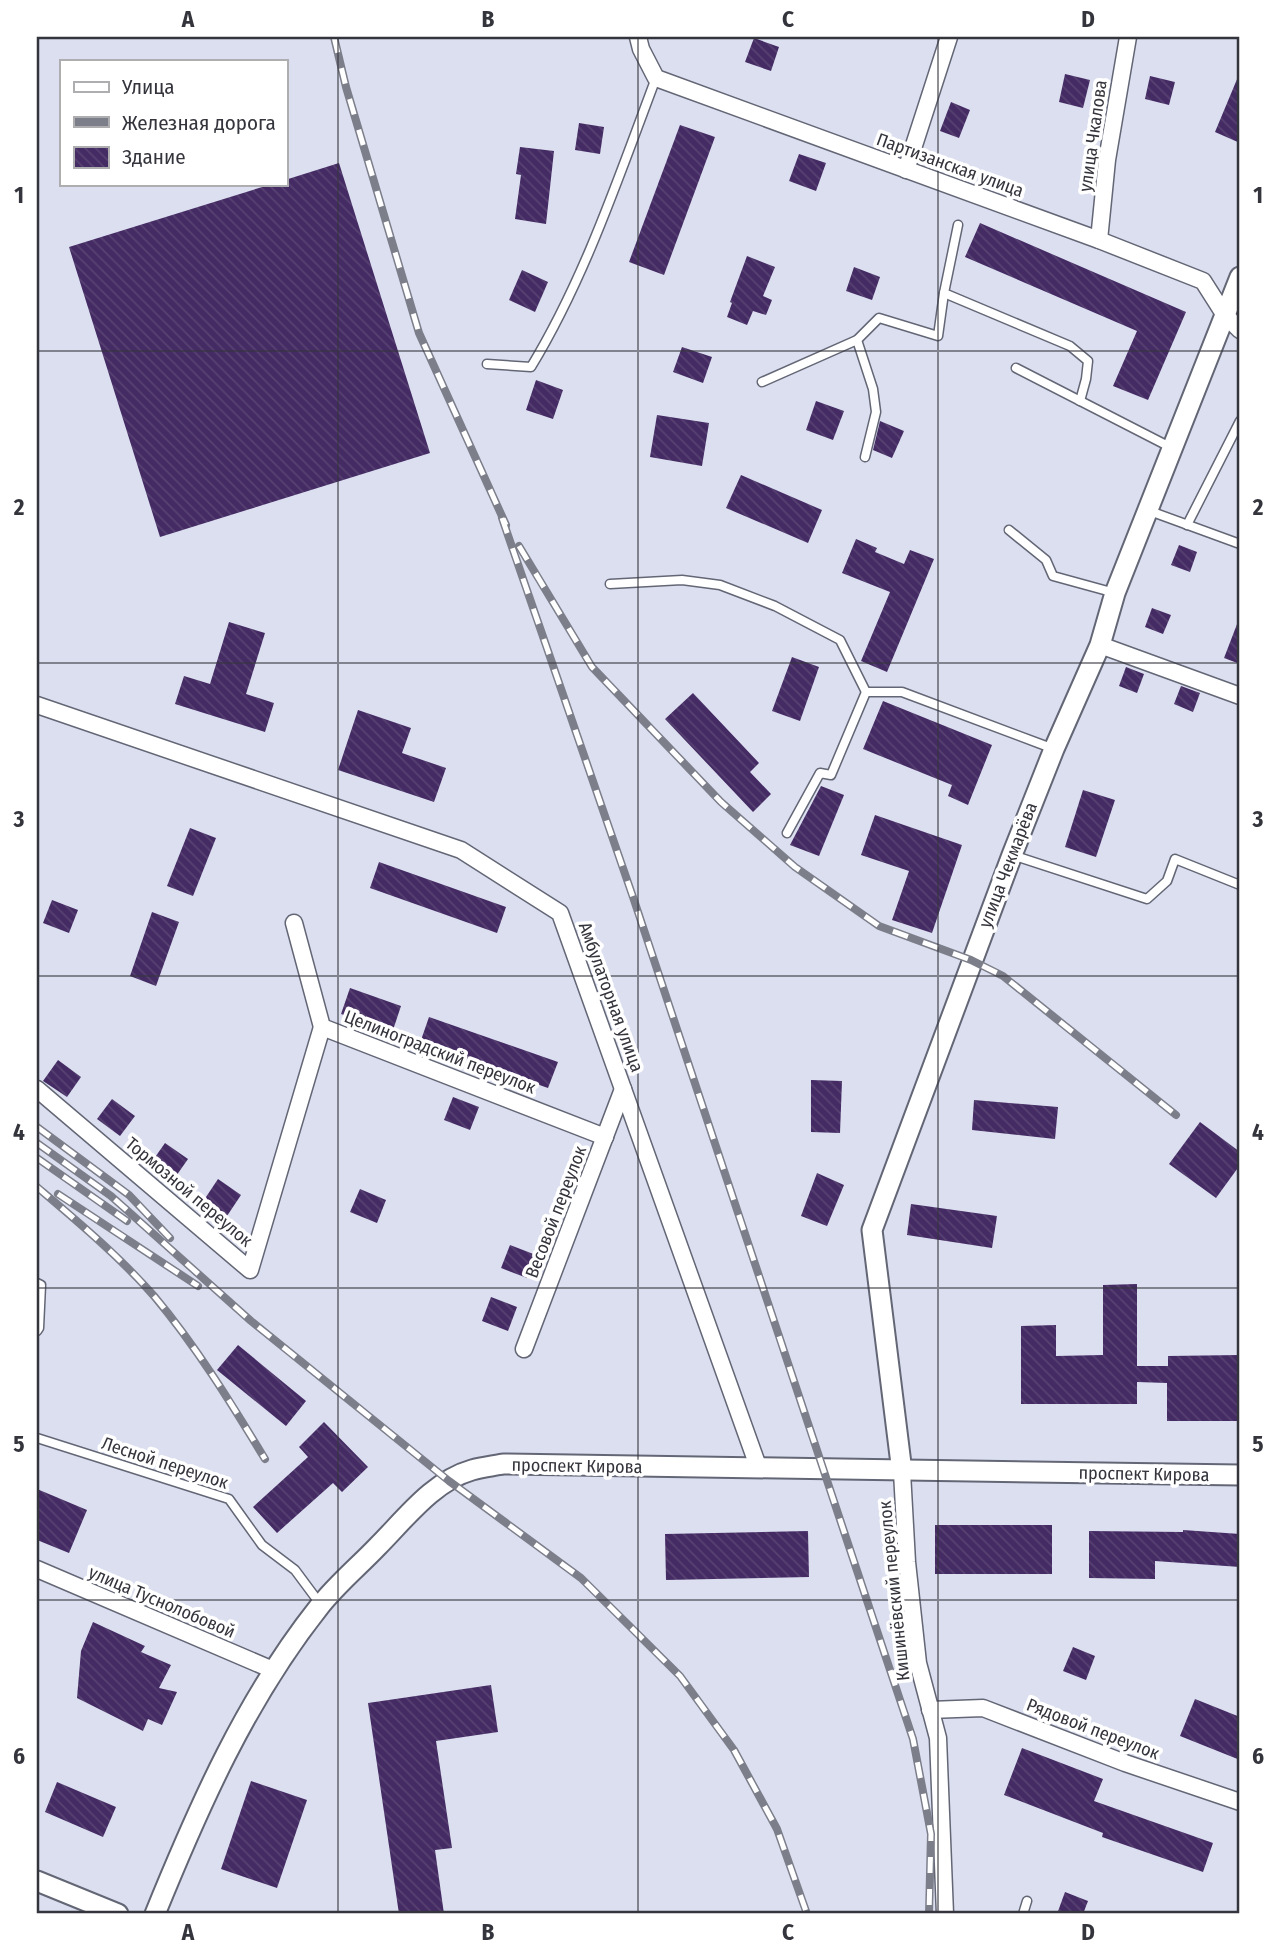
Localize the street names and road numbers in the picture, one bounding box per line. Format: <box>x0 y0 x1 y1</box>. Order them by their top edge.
street label: улица Чкалова <box>1074 79 1112 193</box>
street label: Партизанская улица <box>873 128 1027 202</box>
street label: улица Чекмарёва <box>974 799 1042 931</box>
street label: Амбулаторная улица <box>574 919 648 1075</box>
street label: Целиноградский переулок <box>341 1005 539 1099</box>
street label: Тормозной переулок <box>121 1132 257 1252</box>
street label: Весовой переулок <box>521 1142 592 1281</box>
street label: Лесной переулок <box>99 1432 232 1494</box>
street label: проспект Кирова <box>511 1454 643 1478</box>
street label: проспект Кирова <box>1078 1462 1210 1486</box>
street label: Кишинёвский переулок <box>874 1499 914 1682</box>
street label: улица Туснолобовой <box>85 1561 239 1643</box>
street label: Рядовой переулок <box>1024 1694 1163 1765</box>

